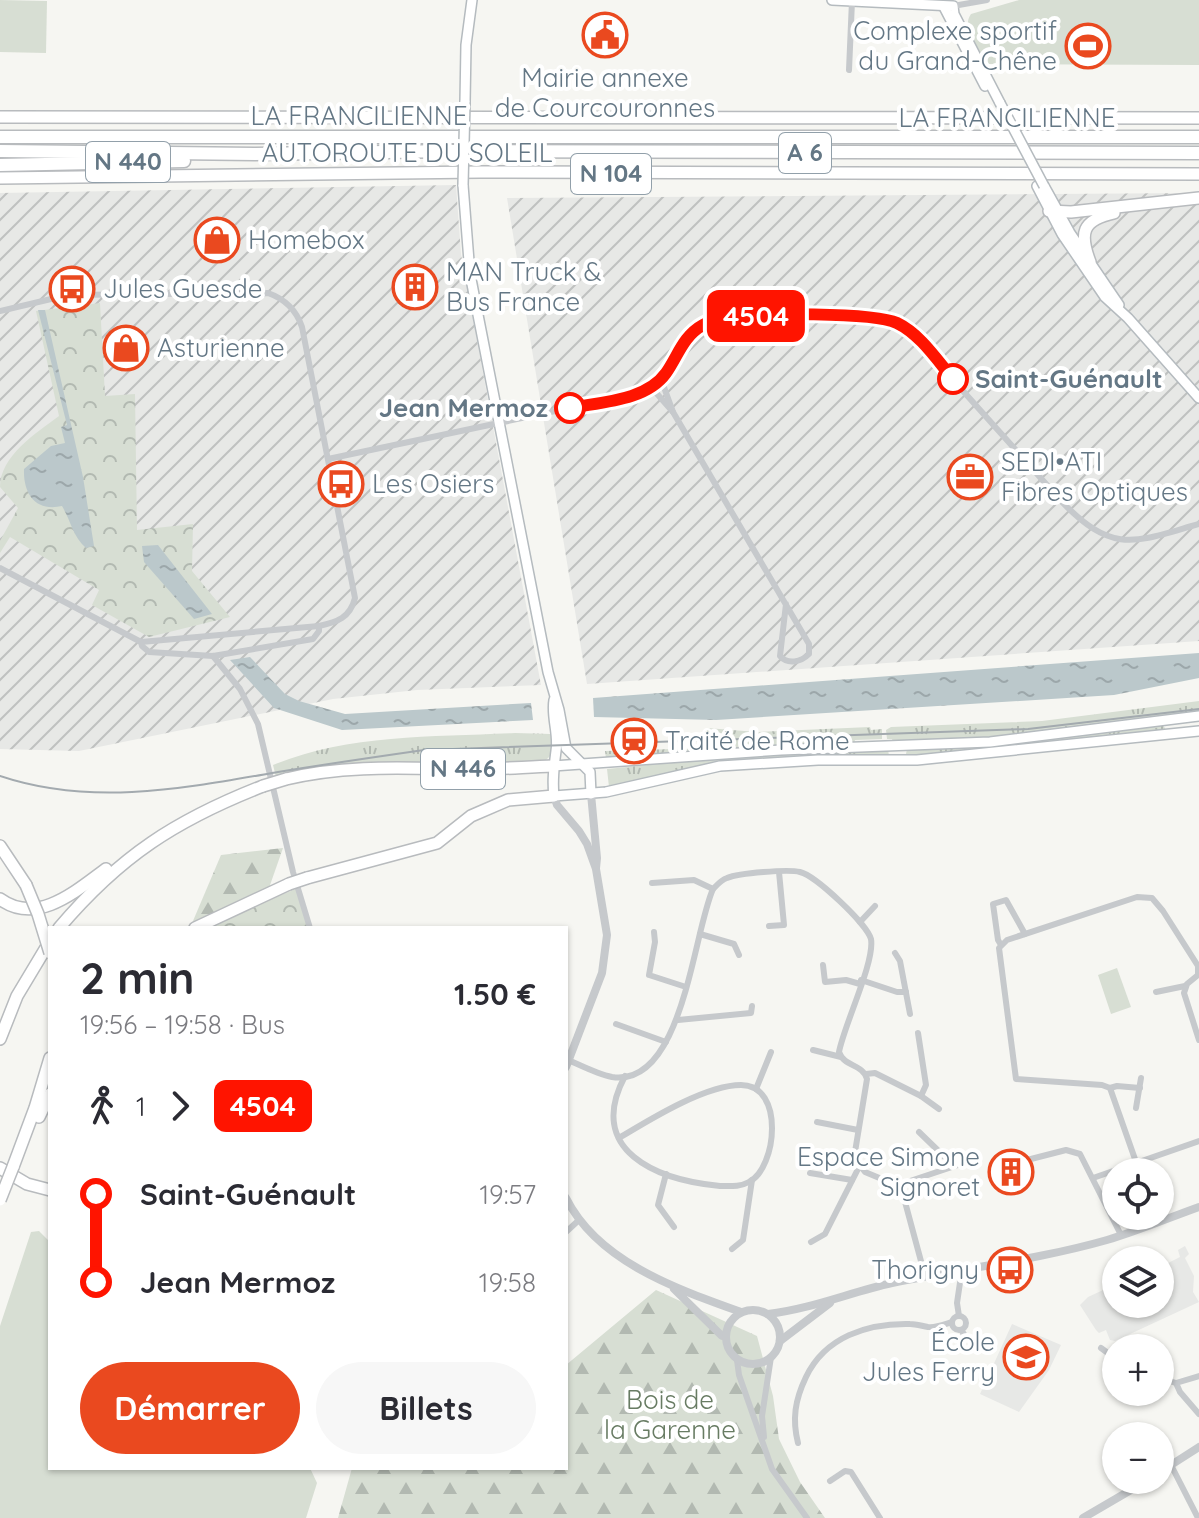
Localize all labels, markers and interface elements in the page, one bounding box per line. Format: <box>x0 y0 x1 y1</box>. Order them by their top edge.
public building icon: Mairie annexe de Courcouronnes <box>581 11 629 59</box>
place label: Complexe sportif du Grand-Chêne <box>853 14 1057 77</box>
sports icon: Complexe sportif du Grand-Chêne <box>1064 22 1112 70</box>
place label: Mairie annexe de Courcouronnes <box>495 61 715 124</box>
street label: LA FRANCILIENNE <box>251 99 467 132</box>
street label: LA FRANCILIENNE <box>899 101 1115 134</box>
road number: A 6 <box>779 133 831 173</box>
street label: AUTOROUTE DU SOLEIL <box>261 136 553 169</box>
road number: N 440 <box>86 142 170 182</box>
road number: N 104 <box>571 154 651 194</box>
shop icon: Homebox <box>193 216 241 264</box>
place label: Homebox <box>248 223 365 256</box>
place label: MAN Truck & Bus France <box>446 255 601 318</box>
building icon: MAN Truck & Bus France <box>391 263 439 311</box>
bus stop icon: Jules Guesde <box>48 265 96 313</box>
place label: Jules Guesde <box>103 272 263 305</box>
line badge: 4504 <box>700 290 812 342</box>
text: 4504 <box>723 298 789 333</box>
shop icon: Asturienne <box>102 324 150 372</box>
place label: Asturienne <box>157 331 285 364</box>
place label: Saint-Guénault <box>975 362 1163 395</box>
marker: Saint-Guénault <box>938 364 968 394</box>
place label: Jean Mermoz <box>379 391 548 424</box>
marker: Jean Mermoz <box>555 393 585 423</box>
place label: SEDI•ATI Fibres Optiques <box>1001 445 1188 508</box>
office icon: SEDI•ATI Fibres Optiques <box>946 453 994 501</box>
bus stop icon: Les Osiers <box>317 460 365 508</box>
place label: Les Osiers <box>372 467 494 500</box>
station icon: Traité de Rome <box>610 717 658 765</box>
place label: Traité de Rome <box>665 724 850 757</box>
road number: N 446 <box>421 749 505 789</box>
text: 2 min <box>80 950 195 1005</box>
text: 1.50 € <box>454 975 536 1013</box>
text: 19:56 – 19:58 · Bus <box>80 1008 285 1041</box>
icon: walk <box>80 1084 124 1128</box>
icon: forward <box>158 1084 202 1128</box>
text: 4504 <box>230 1088 296 1123</box>
text: 1 <box>136 1090 146 1123</box>
place label: Espace Simone Signoret <box>797 1140 980 1203</box>
building icon: Espace Simone Signoret <box>987 1148 1035 1196</box>
map controls <box>1102 1158 1174 1494</box>
button: locate <box>1102 1158 1174 1230</box>
text: Saint-Guénault <box>140 1175 356 1213</box>
text: 19:57 <box>480 1178 536 1211</box>
bus stop icon: Thorigny <box>986 1246 1034 1294</box>
button: layers <box>1102 1246 1174 1318</box>
place label: Thorigny <box>871 1253 979 1286</box>
text: Jean Mermoz <box>140 1263 335 1301</box>
text: 19:58 <box>479 1266 536 1299</box>
place label: École Jules Ferry <box>862 1325 995 1388</box>
school or university icon: École Jules Ferry <box>1002 1333 1050 1381</box>
button: + <box>1102 1334 1174 1406</box>
button: Démarrer <box>80 1362 300 1454</box>
button: Billets <box>316 1362 536 1454</box>
park label: Bois de la Garenne <box>604 1383 736 1446</box>
button: − <box>1102 1422 1174 1494</box>

